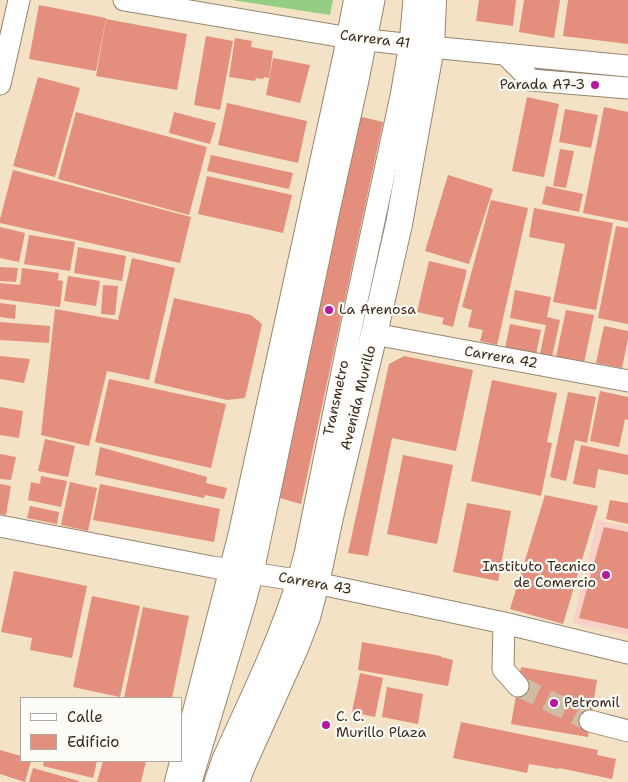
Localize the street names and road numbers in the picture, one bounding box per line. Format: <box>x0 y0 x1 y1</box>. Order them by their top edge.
street label: Carrera 41 <box>339 27 411 53</box>
street label: Carrera 42 <box>463 343 539 373</box>
street label: Avenida Murillo <box>338 344 380 452</box>
street label: Transmetro <box>321 359 353 437</box>
street label: Carrera 43 <box>277 569 353 599</box>

